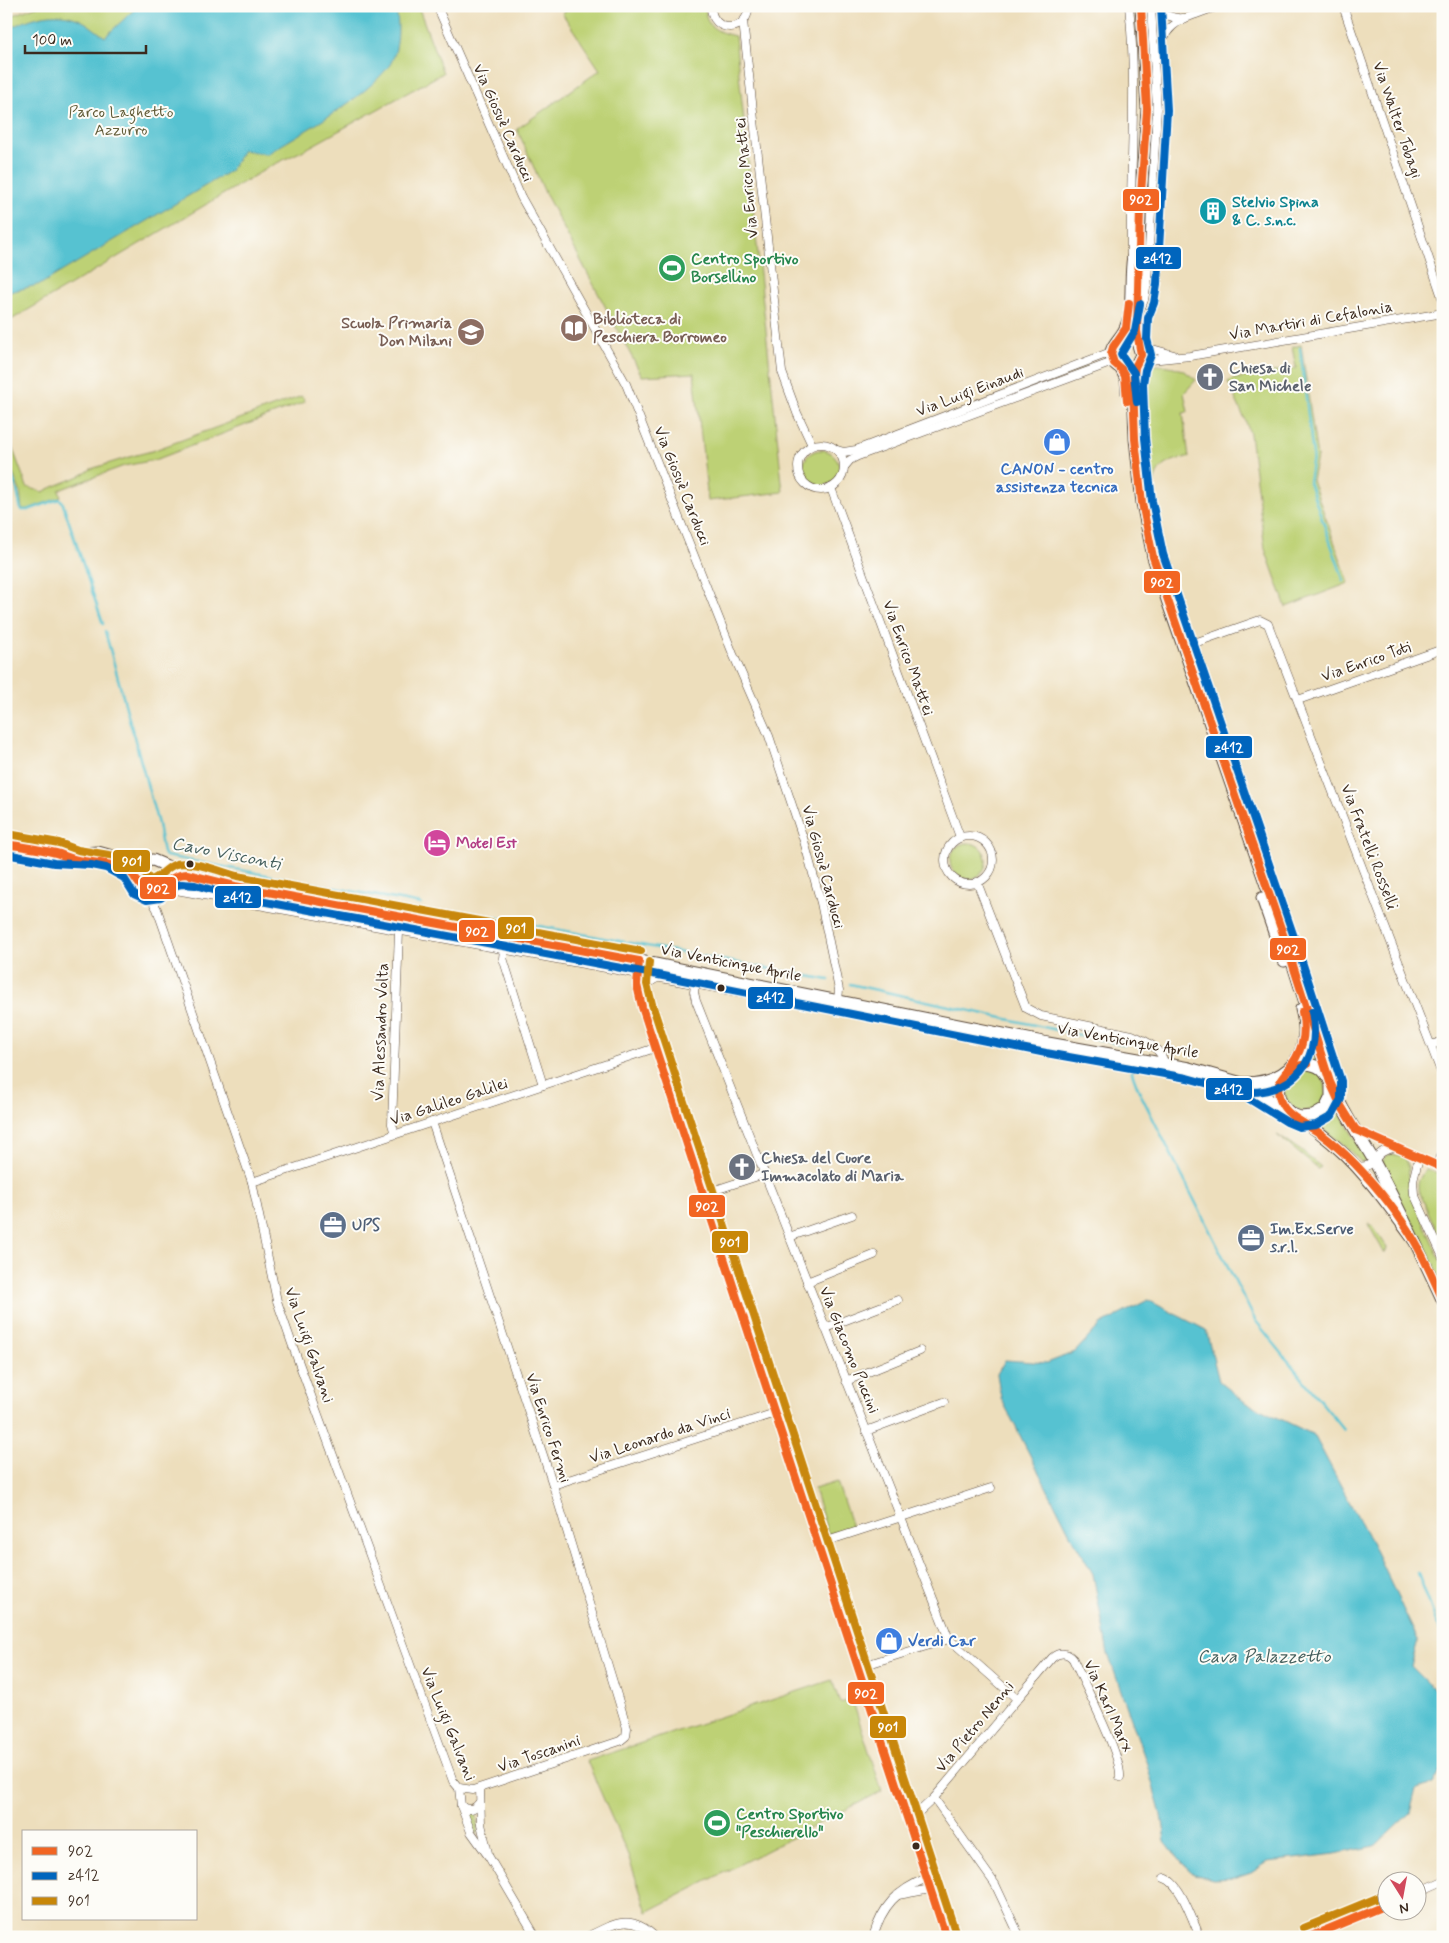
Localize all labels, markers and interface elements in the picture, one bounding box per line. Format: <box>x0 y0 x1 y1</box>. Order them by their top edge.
scale bar <box>25 22 146 54</box>
text: 100 m <box>32 31 72 51</box>
street label: Via Walter Tobagi <box>1367 59 1427 181</box>
street label: Via Giosuè Carducci <box>468 61 539 186</box>
park label: Parco Laghetto Azzurro <box>68 102 174 141</box>
street label: Via Enrico Mattei <box>730 117 764 239</box>
line badge: 902 <box>1122 188 1160 212</box>
text: 902 <box>1129 191 1153 209</box>
place label: Stelvio Spina & C. s.n.c. <box>1232 192 1319 231</box>
building icon: Stelvio Spina & C. s.n.c. <box>1198 196 1228 226</box>
line badge: z412 <box>1135 246 1182 270</box>
place label: Centro Sportivo Borsellino <box>691 249 799 288</box>
text: z412 <box>1143 250 1173 268</box>
sports icon: Centro Sportivo Borsellino <box>657 253 687 283</box>
street label: Via Martiri di Cefalonia <box>1228 296 1394 346</box>
place label: Biblioteca di Peschiera Borromeo <box>593 309 727 348</box>
place label: Scuola Primaria Don Milani <box>341 313 452 352</box>
library icon: Biblioteca di Peschiera Borromeo <box>559 313 589 343</box>
school or university icon: Scuola Primaria Don Milani <box>456 317 486 347</box>
place label: Chiesa di San Michele <box>1229 358 1311 397</box>
street label: Via Luigi Einaudi <box>913 362 1028 423</box>
church icon: Chiesa di San Michele <box>1195 362 1225 392</box>
street label: Via Giosuè Carducci <box>648 423 716 549</box>
shop icon: CANON - centro assistenza tecnica <box>1042 427 1072 457</box>
place label: CANON - centro assistenza tecnica <box>996 459 1118 498</box>
line badge: 902 <box>1143 570 1181 594</box>
text: 902 <box>1150 574 1174 592</box>
street label: Via Enrico Mattei <box>877 597 939 719</box>
street label: Via Enrico Toti <box>1318 637 1414 687</box>
line badge: z412 <box>1205 735 1253 759</box>
text: z412 <box>1214 739 1244 757</box>
street label: Via Fratelli Rosselli <box>1335 781 1403 913</box>
street label: Via Giosuè Carducci <box>796 803 850 931</box>
hotel icon: Motel Est <box>422 828 452 858</box>
water label: Cavo Visconti <box>170 832 285 877</box>
place label: Motel Est <box>456 833 518 854</box>
line badge: 901 <box>112 849 151 873</box>
text: 901 <box>122 853 142 871</box>
unlabelled marker <box>185 859 195 869</box>
line badge: 902 <box>139 876 177 900</box>
text: 902 <box>146 880 170 898</box>
line badge: z412 <box>214 885 262 909</box>
text: z412 <box>223 889 253 907</box>
line badge: 901 <box>497 916 535 940</box>
line badge: 902 <box>458 919 496 943</box>
text: 901 <box>506 920 526 938</box>
text: 902 <box>465 923 489 941</box>
line badge: 902 <box>1269 937 1307 961</box>
street label: Via Venticinque Aprile <box>659 939 803 988</box>
text: 902 <box>1276 941 1300 959</box>
street label: Via Alessandro Volta <box>368 962 394 1101</box>
unlabelled marker <box>716 983 726 993</box>
line badge: z412 <box>747 986 794 1010</box>
text: z412 <box>756 989 786 1007</box>
street label: Via Venticinque Aprile <box>1056 1018 1200 1065</box>
street label: Via Galileo Galilei <box>387 1073 511 1131</box>
line badge: z412 <box>1205 1077 1253 1101</box>
text: z412 <box>1214 1081 1244 1099</box>
place label: Chiesa del Cuore Immacolato di Maria <box>761 1148 904 1187</box>
church icon: Chiesa del Cuore Immacolato di Maria <box>727 1152 757 1182</box>
line badge: 902 <box>688 1194 726 1218</box>
text: 902 <box>695 1198 719 1216</box>
office icon: UPS <box>318 1210 348 1240</box>
place label: UPS <box>352 1215 381 1236</box>
place label: Im.Ex.Serve s.r.l. <box>1269 1219 1354 1258</box>
office icon: Im.Ex.Serve s.r.l. <box>1236 1223 1266 1253</box>
line badge: 901 <box>711 1230 749 1254</box>
text: 901 <box>720 1234 740 1252</box>
street label: Via Giacomo Puccini <box>814 1283 884 1417</box>
street label: Via Luigi Galvani <box>278 1284 339 1406</box>
street label: Via Enrico Fermi <box>520 1370 576 1486</box>
street label: Via Leonardo da Vinci <box>587 1403 734 1469</box>
shop icon: Verdi Car <box>874 1626 904 1656</box>
place label: Verdi Car <box>908 1631 976 1652</box>
water label: Cava Palazzetto <box>1197 1645 1332 1669</box>
street label: Via Karl Marx <box>1078 1657 1138 1756</box>
street label: Via Luigi Galvani <box>415 1664 480 1785</box>
street label: Via Pietro Nenni <box>931 1677 1019 1777</box>
line badge: 902 <box>847 1681 885 1705</box>
text: 902 <box>854 1685 878 1703</box>
line badge: 901 <box>869 1715 907 1739</box>
text: 901 <box>878 1719 898 1737</box>
street label: Via Toscanini <box>495 1730 583 1778</box>
place label: Centro Sportivo "Peschierello" <box>736 1804 844 1843</box>
sports icon: Centro Sportivo "Peschierello" <box>702 1808 732 1838</box>
legend <box>22 1830 198 1920</box>
unlabelled marker <box>911 1841 921 1851</box>
text: 902 <box>68 1842 93 1862</box>
text: z412 <box>68 1866 100 1886</box>
north arrow <box>1376 1870 1426 1920</box>
text: 901 <box>68 1892 90 1912</box>
text: N <box>1398 1898 1411 1918</box>

